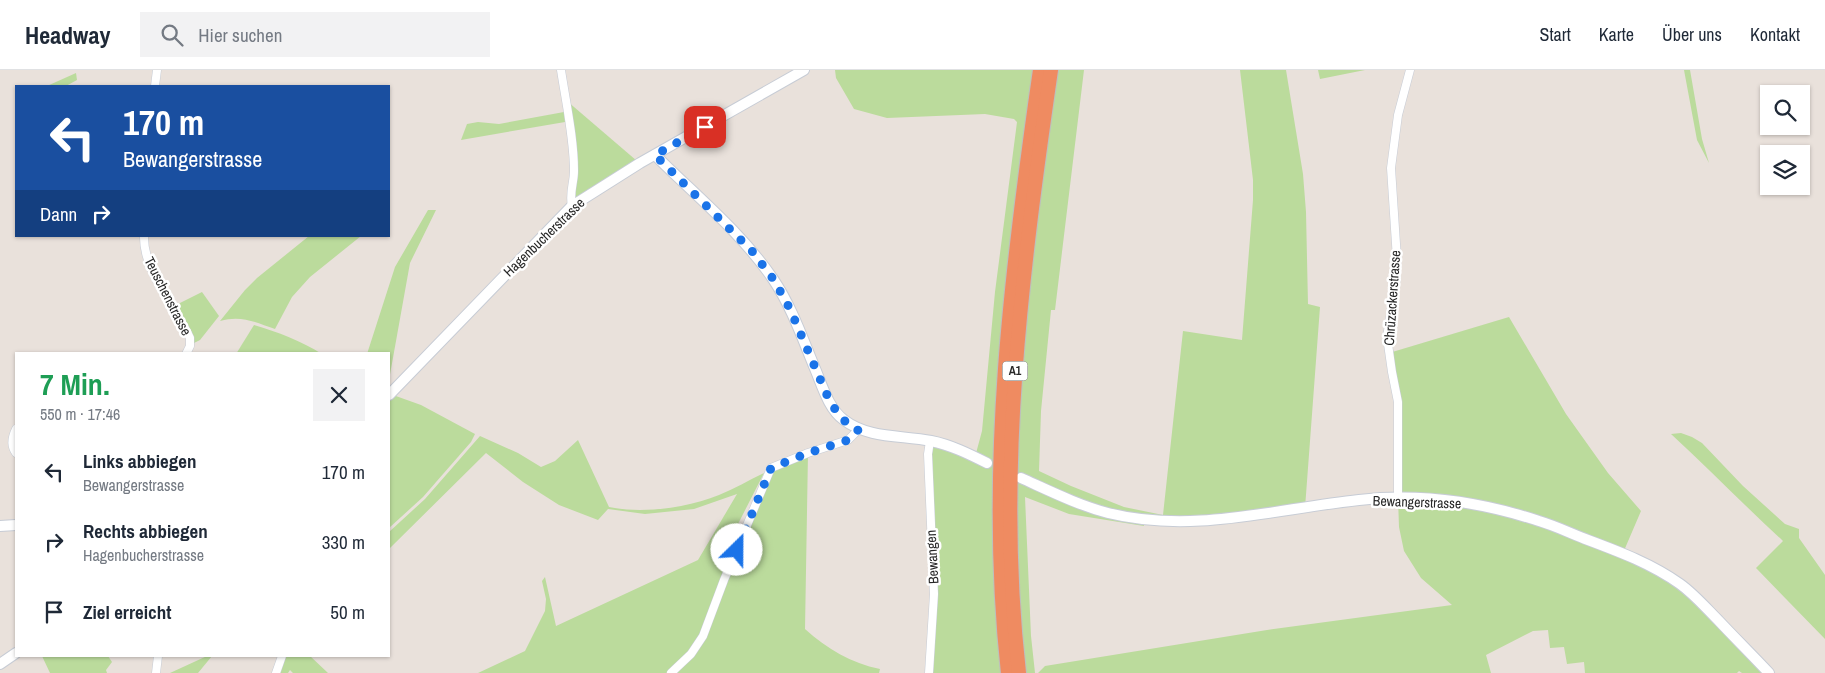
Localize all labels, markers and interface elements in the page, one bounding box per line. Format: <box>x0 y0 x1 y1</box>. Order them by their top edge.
search box <box>140 12 490 57</box>
text: Headway <box>25 19 110 51</box>
icon: search <box>158 21 186 49</box>
text: Hier suchen <box>198 22 282 48</box>
text: Start <box>1540 22 1571 47</box>
text: Karte <box>1599 22 1634 47</box>
text: Über uns <box>1662 22 1722 47</box>
text: Kontakt <box>1750 22 1800 47</box>
map controls <box>1760 85 1810 195</box>
button: search <box>1760 85 1810 135</box>
text: 170 m <box>123 99 204 146</box>
icon: left <box>40 105 105 170</box>
pin <box>684 106 726 148</box>
icon: arrive <box>691 113 719 141</box>
text: Bewangerstrasse <box>123 144 262 174</box>
button: layers <box>1760 145 1810 195</box>
street label: Hagenbucherstrasse <box>500 194 588 280</box>
icon: right <box>87 200 115 228</box>
text: Dann <box>40 201 77 227</box>
street label: Chrüzackerstrasse <box>1380 250 1404 346</box>
street label: Teuschenstrasse <box>140 254 196 338</box>
road number: A1 <box>1002 362 1028 380</box>
text: 7 Min. <box>40 364 110 404</box>
button: close <box>313 369 365 421</box>
text: 550 m · 17:46 <box>40 403 120 425</box>
text: Links abbiegen <box>83 448 196 474</box>
icon: left <box>40 458 68 486</box>
text: 170 m <box>322 459 365 485</box>
text: Bewangerstrasse <box>83 474 184 496</box>
street label: Bewangerstrasse <box>1372 491 1462 513</box>
text: Rechts abbiegen <box>83 518 208 544</box>
position arrow <box>710 523 762 575</box>
icon: right <box>40 528 68 556</box>
text: 330 m <box>322 529 365 555</box>
street label: Bewangen <box>922 529 942 585</box>
text: Hagenbucherstrasse <box>83 544 204 566</box>
icon: arrive <box>40 598 68 626</box>
text: Ziel erreicht <box>83 599 171 625</box>
text: 50 m <box>330 599 365 625</box>

